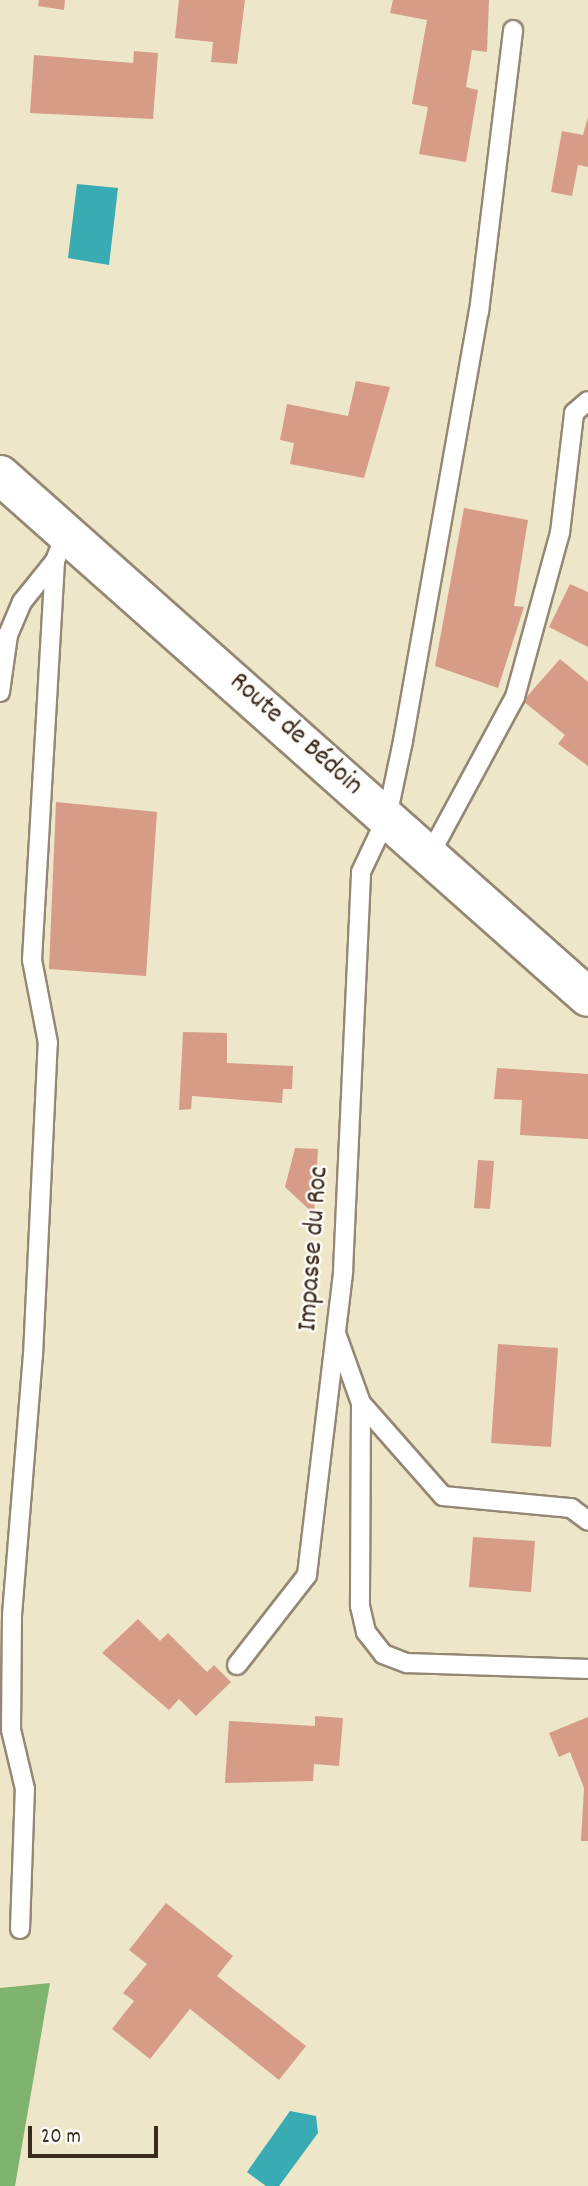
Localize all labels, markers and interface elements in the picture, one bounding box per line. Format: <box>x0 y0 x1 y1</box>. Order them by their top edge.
street label: Route de Bédoin <box>221 666 369 804</box>
street label: Impasse du Roc <box>292 1165 338 1333</box>
scale bar <box>32 2112 161 2156</box>
text: 20 m <box>41 2123 81 2153</box>

